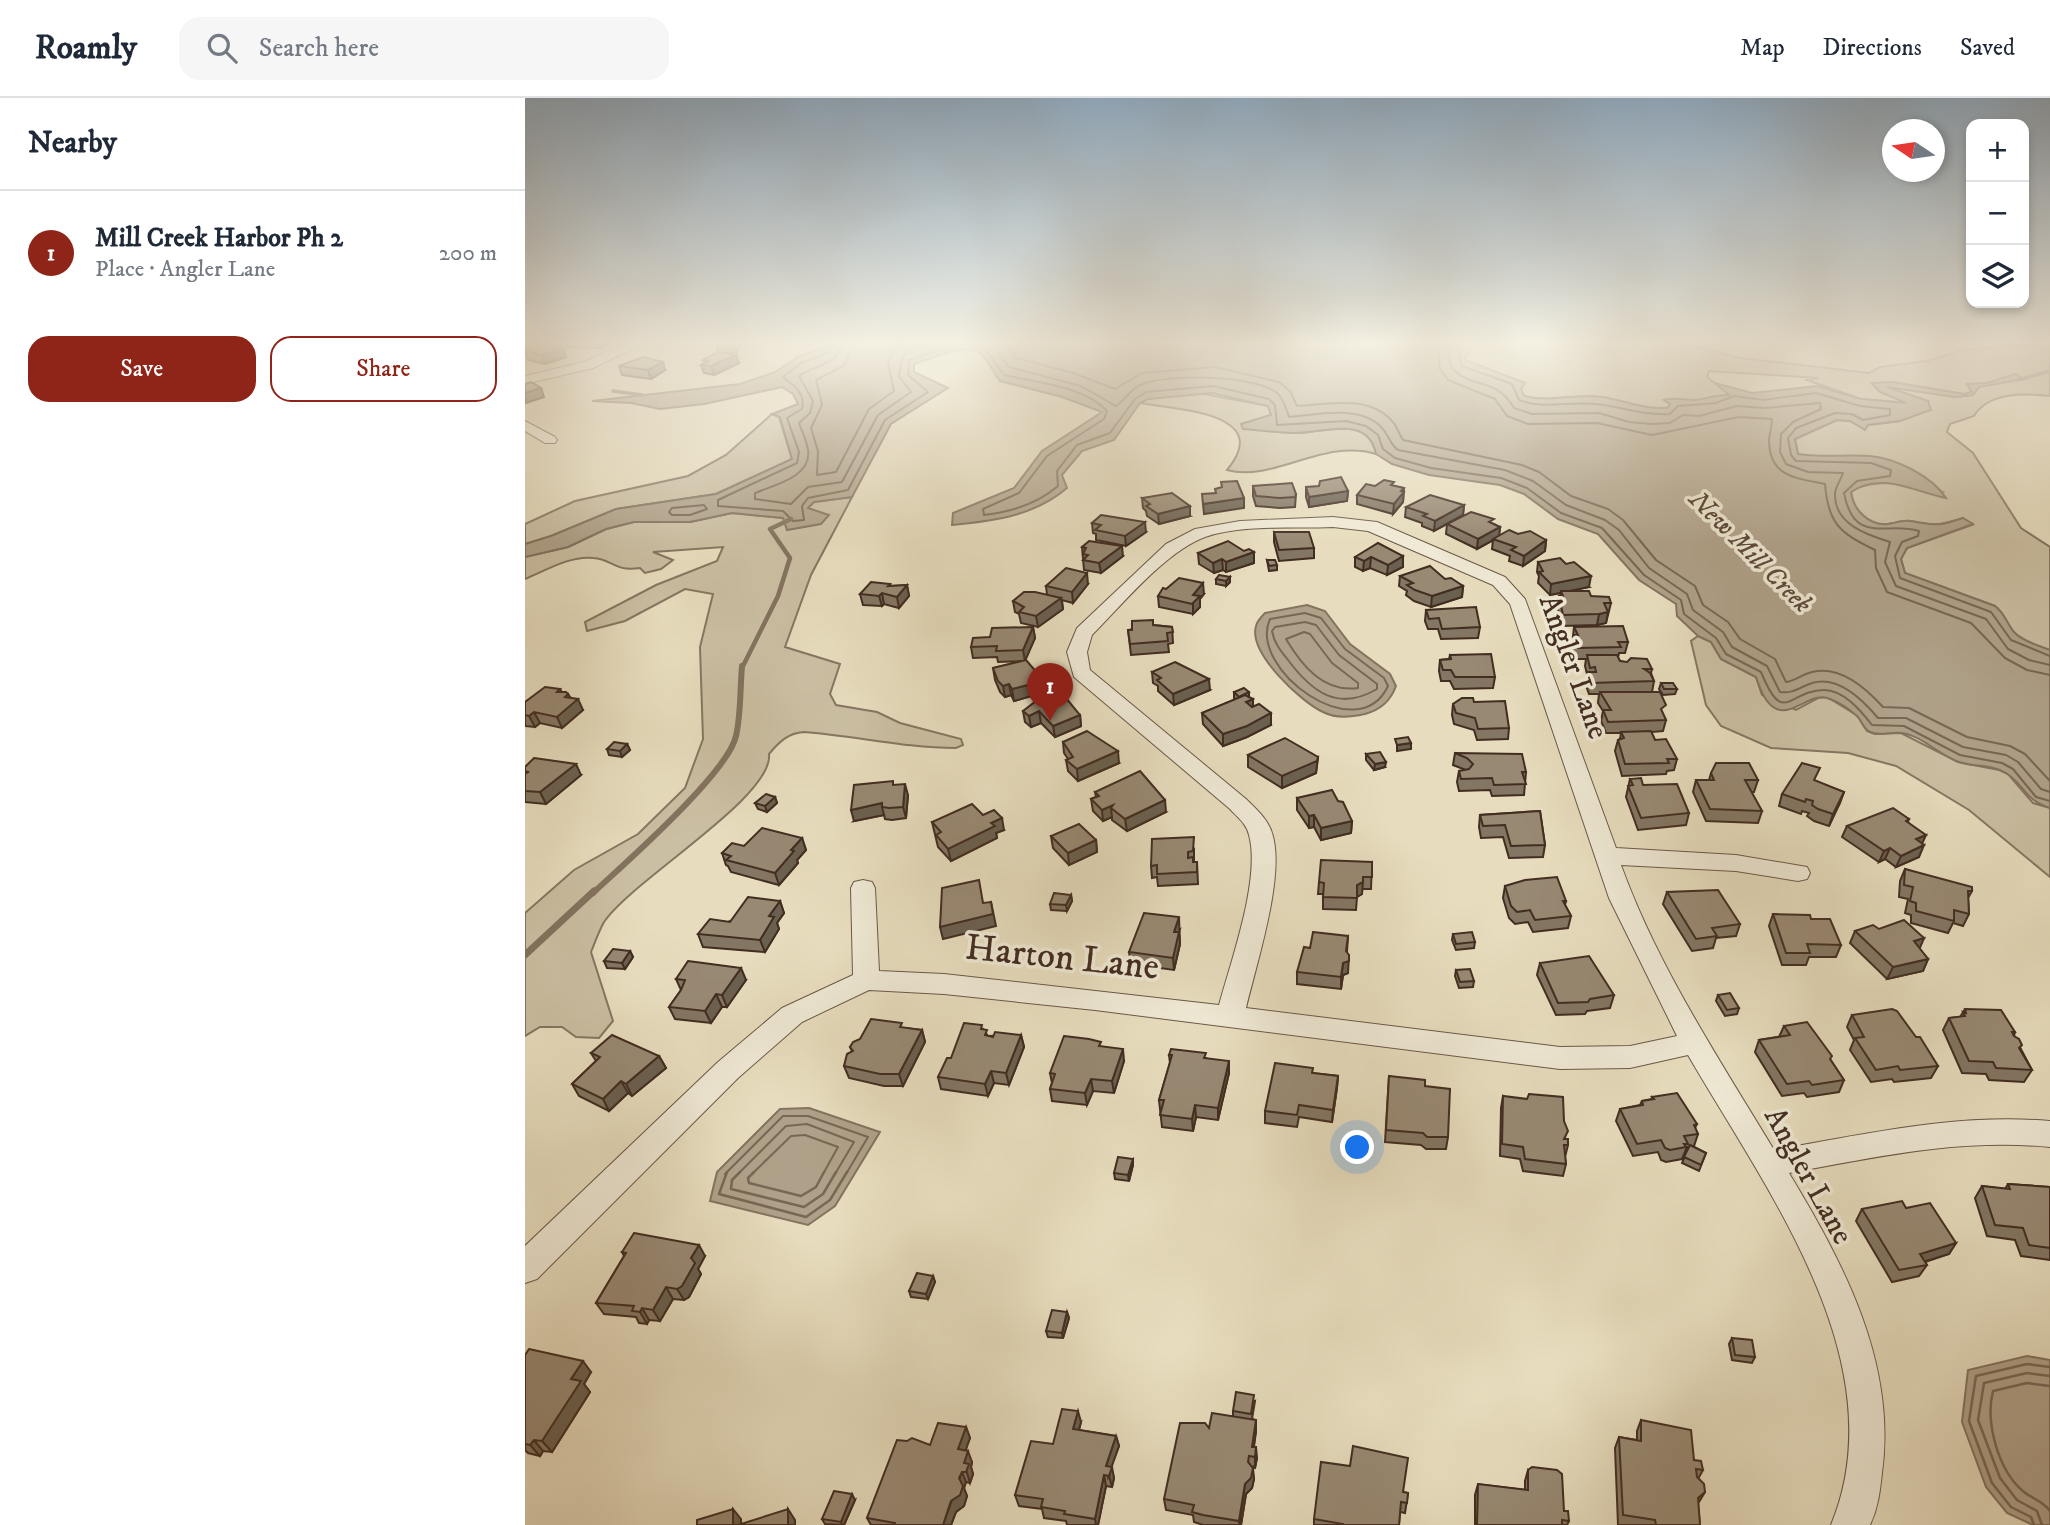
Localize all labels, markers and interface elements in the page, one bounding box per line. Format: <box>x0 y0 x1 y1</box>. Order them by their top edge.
search box <box>179 17 669 80</box>
text: Roamly <box>35 28 137 69</box>
icon: search <box>203 29 241 67</box>
text: Search here <box>259 32 379 65</box>
text: Map <box>1740 33 1785 63</box>
text: Directions <box>1823 33 1922 63</box>
text: Saved <box>1960 33 2015 63</box>
north arrow <box>1882 119 1945 182</box>
map controls <box>1966 119 2029 308</box>
button: + <box>1966 119 2029 182</box>
text: Nearby <box>28 125 117 162</box>
button: − <box>1966 182 2029 245</box>
text: Mill Creek Harbor Ph 2 <box>95 222 343 255</box>
text: 1 <box>47 239 55 268</box>
text: 200 m <box>439 239 497 268</box>
button: layers <box>1966 245 2029 308</box>
text: Place · Angler Lane <box>95 255 275 284</box>
button: Save <box>28 336 256 402</box>
button: Share <box>270 336 497 402</box>
water label: New Mill Creek <box>1680 482 1818 620</box>
street label: Angler Lane <box>1530 590 1616 744</box>
pin: 1 <box>1027 663 1073 721</box>
street label: Harton Lane <box>963 924 1161 992</box>
street label: Angler Lane <box>1755 1101 1861 1251</box>
your location <box>1340 1130 1374 1164</box>

